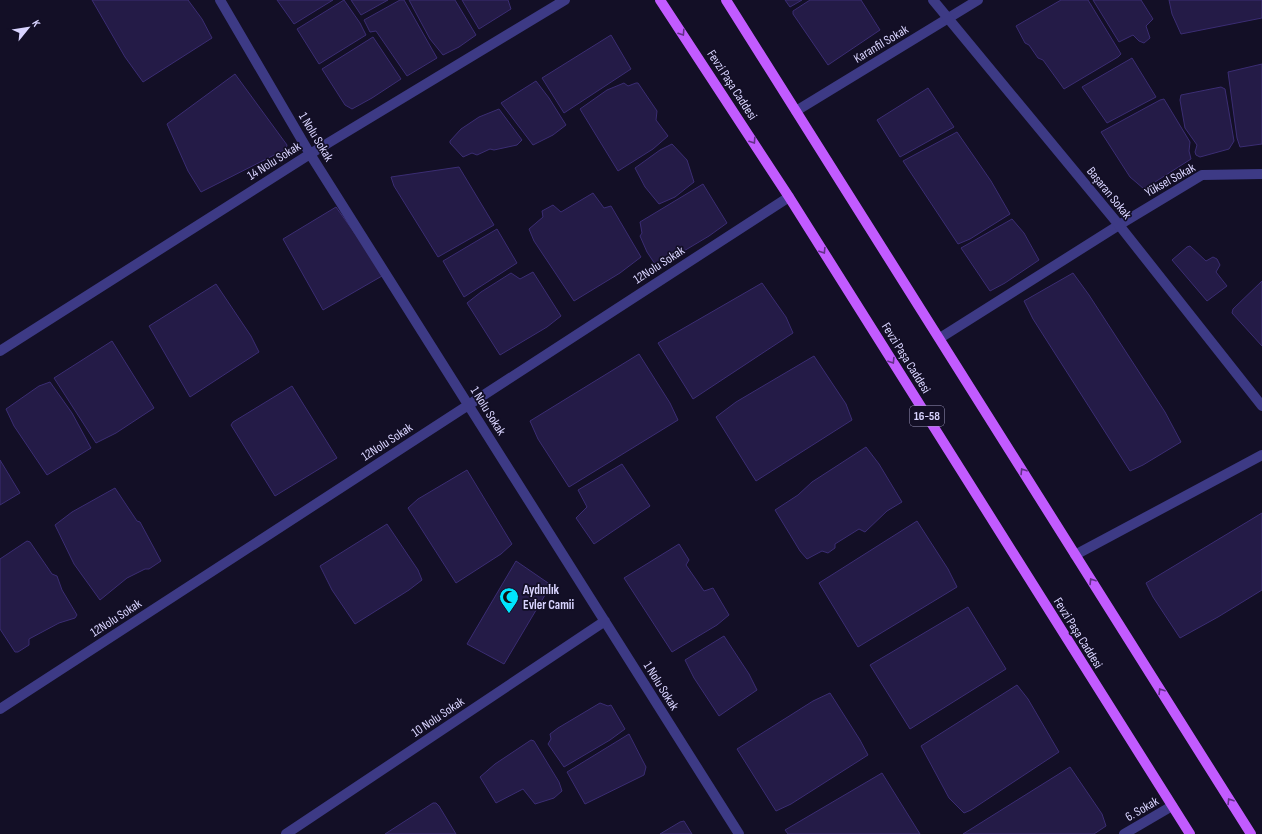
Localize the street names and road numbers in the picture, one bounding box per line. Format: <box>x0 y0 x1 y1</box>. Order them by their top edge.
street label: Karanfil Sokak <box>851 21 911 67</box>
street label: Fevzi Paşa Caddesi <box>703 47 761 123</box>
street label: 1 Nolu Sokak <box>295 110 337 164</box>
street label: 14 Nolu Sokak <box>244 138 304 184</box>
street label: Yüksel Sokak <box>1142 160 1198 200</box>
street label: Başaran Sokak <box>1083 164 1135 222</box>
street label: 12Nolu Sokak <box>630 243 688 287</box>
street label: Fevzi Paşa Caddesi <box>878 320 934 396</box>
street label: 1 Nolu Sokak <box>467 384 509 438</box>
road number: 16-58 <box>910 406 944 426</box>
street label: 12Nolu Sokak <box>358 420 416 464</box>
street label: Fevzi Paşa Caddesi <box>1050 595 1106 671</box>
street label: 12Nolu Sokak <box>87 596 145 640</box>
street label: 1 Nolu Sokak <box>640 659 682 713</box>
street label: 10 Nolu Sokak <box>409 694 467 740</box>
street label: 6. Sokak <box>1122 793 1162 825</box>

